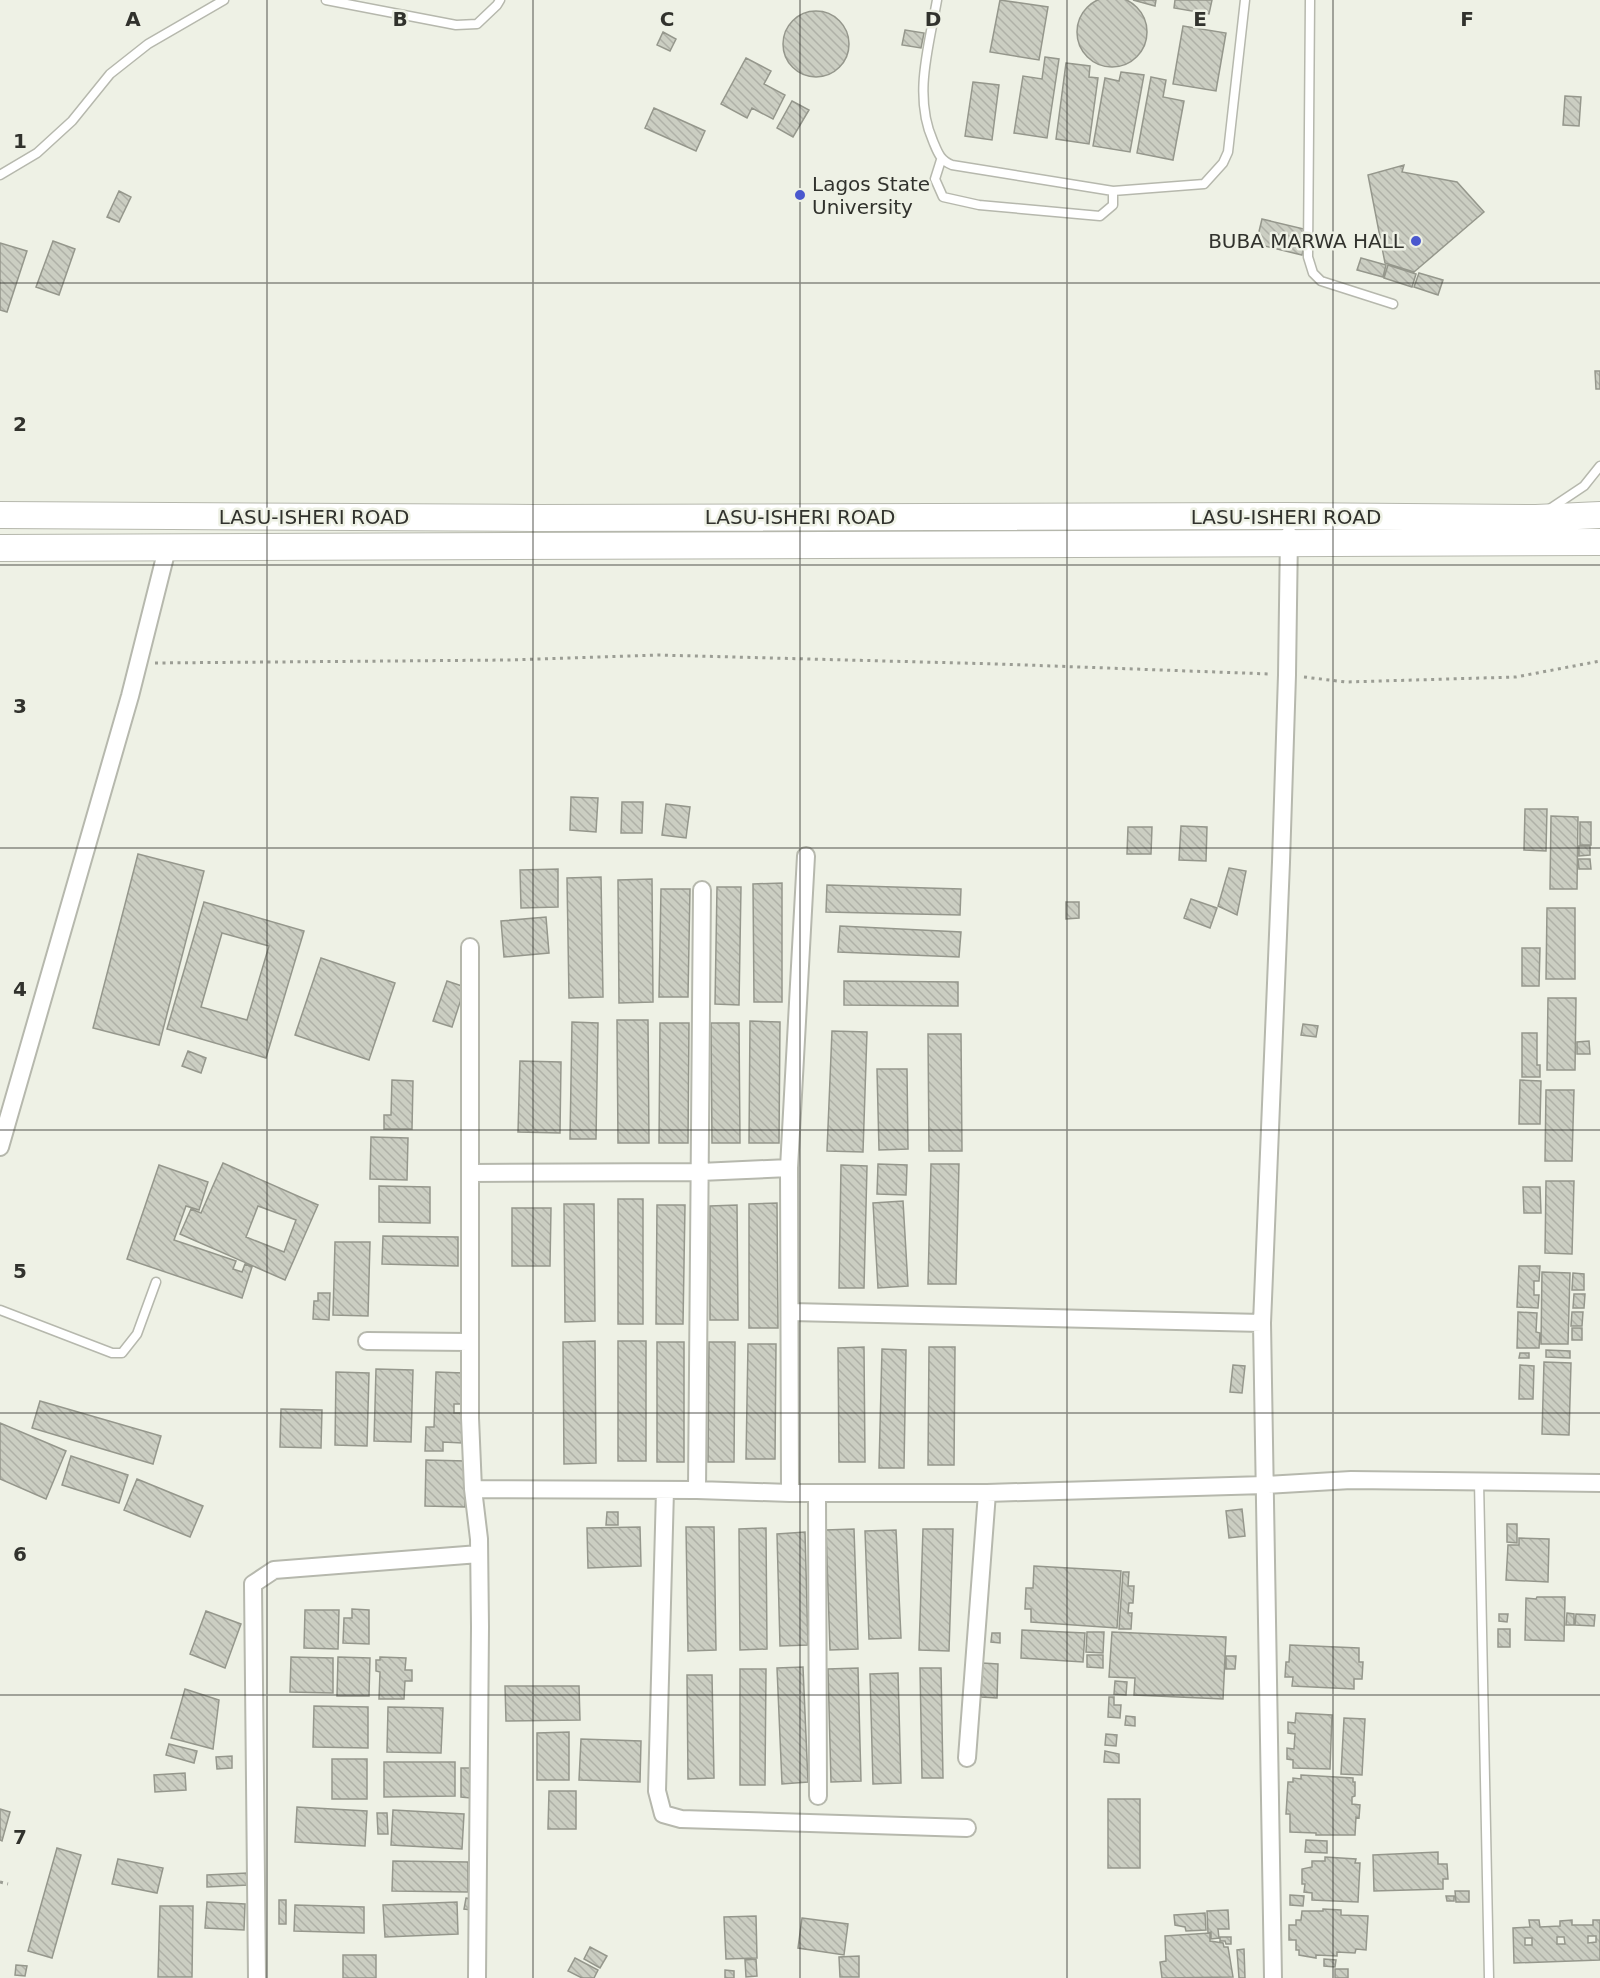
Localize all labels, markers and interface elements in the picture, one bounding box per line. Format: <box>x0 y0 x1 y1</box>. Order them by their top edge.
text: A <box>125 7 141 31</box>
text: B <box>392 7 408 31</box>
text: C <box>660 7 674 31</box>
text: D <box>925 7 941 31</box>
text: E <box>1193 7 1207 31</box>
text: F <box>1460 7 1474 31</box>
text: 1 <box>13 129 27 153</box>
place label: Lagos State University <box>812 172 930 219</box>
marker: Lagos State University <box>793 188 807 202</box>
place label: BUBA MARWA HALL <box>1208 229 1405 253</box>
marker: BUBA MARWA HALL <box>1409 234 1423 248</box>
text: 2 <box>13 412 27 436</box>
street label: LASU-ISHERI ROAD <box>219 505 409 529</box>
street label: LASU-ISHERI ROAD <box>705 505 895 529</box>
street label: LASU-ISHERI ROAD <box>1191 505 1381 529</box>
text: 3 <box>13 694 27 718</box>
text: 4 <box>13 977 27 1001</box>
text: 5 <box>13 1259 27 1283</box>
text: 6 <box>13 1542 27 1566</box>
text: 7 <box>13 1825 27 1849</box>

